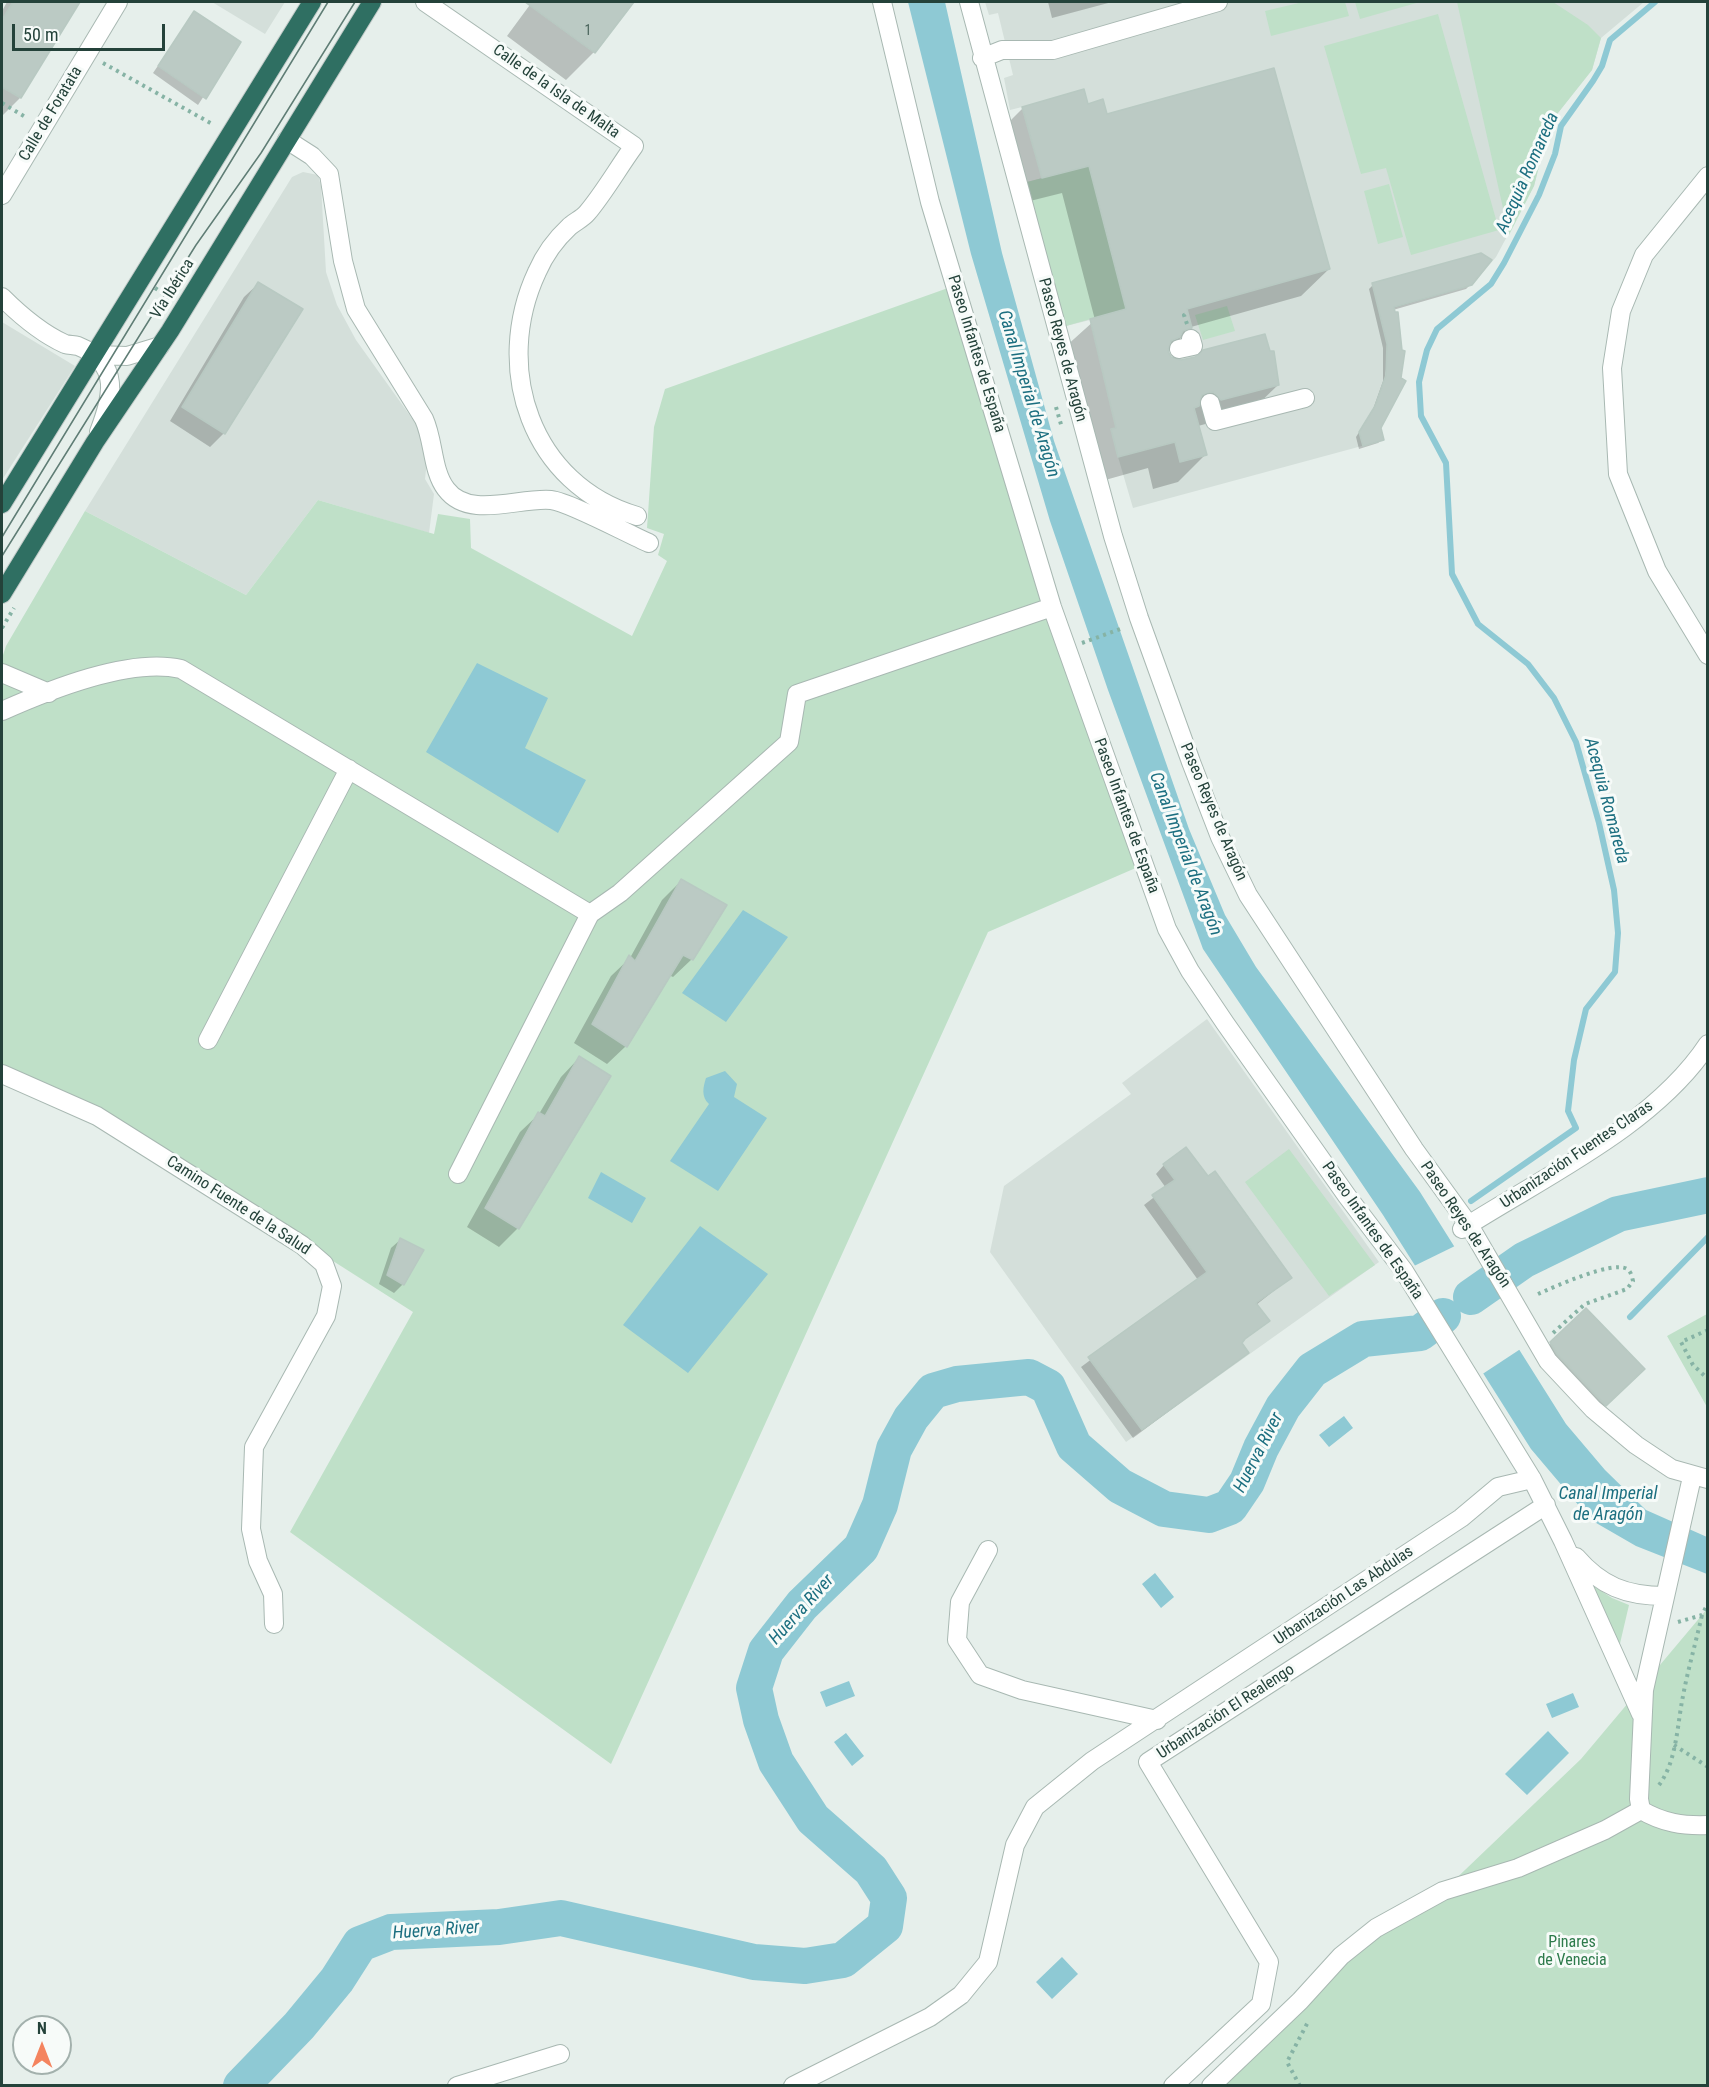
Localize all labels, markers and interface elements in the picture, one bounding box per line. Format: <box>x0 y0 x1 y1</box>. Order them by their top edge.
scale bar <box>15 12 168 50</box>
house number: 1 <box>585 23 591 39</box>
text: 50 m <box>23 24 58 45</box>
street label: Calle de la Isla de Malta <box>489 41 623 143</box>
street label: Calle de Foratata <box>15 63 87 165</box>
water label: Acequia Romareda <box>1492 109 1564 237</box>
street label: Vía Ibérica <box>147 255 199 323</box>
street label: Paseo Infantes de España <box>943 273 1009 435</box>
street label: Paseo Reyes de Aragón <box>1034 276 1090 424</box>
water label: Canal Imperial de Aragón <box>992 308 1064 480</box>
water label: Acequia Romareda <box>1579 735 1633 867</box>
street label: Paseo Infantes de España <box>1089 736 1163 896</box>
street label: Paseo Reyes de Aragón <box>1175 740 1251 884</box>
water label: Canal Imperial de Aragón <box>1144 769 1226 939</box>
street label: Urbanización Fuentes Claras <box>1497 1097 1657 1213</box>
street label: Camino Fuente de la Salud <box>162 1152 314 1260</box>
street label: Paseo Infantes de España <box>1317 1158 1427 1304</box>
street label: Paseo Reyes de Aragón <box>1416 1158 1514 1292</box>
water label: Huerva River <box>1230 1409 1288 1497</box>
water label: Canal Imperial de Aragón <box>1558 1483 1658 1526</box>
street label: Urbanización Las Abdulas <box>1271 1542 1417 1650</box>
water label: Huerva River <box>765 1571 839 1649</box>
street label: Urbanización El Realengo <box>1154 1660 1298 1764</box>
water label: Huerva River <box>392 1917 480 1945</box>
park label: Pinares de Venecia <box>1537 1933 1607 1971</box>
north arrow <box>12 2015 72 2075</box>
text: N <box>37 2019 47 2038</box>

